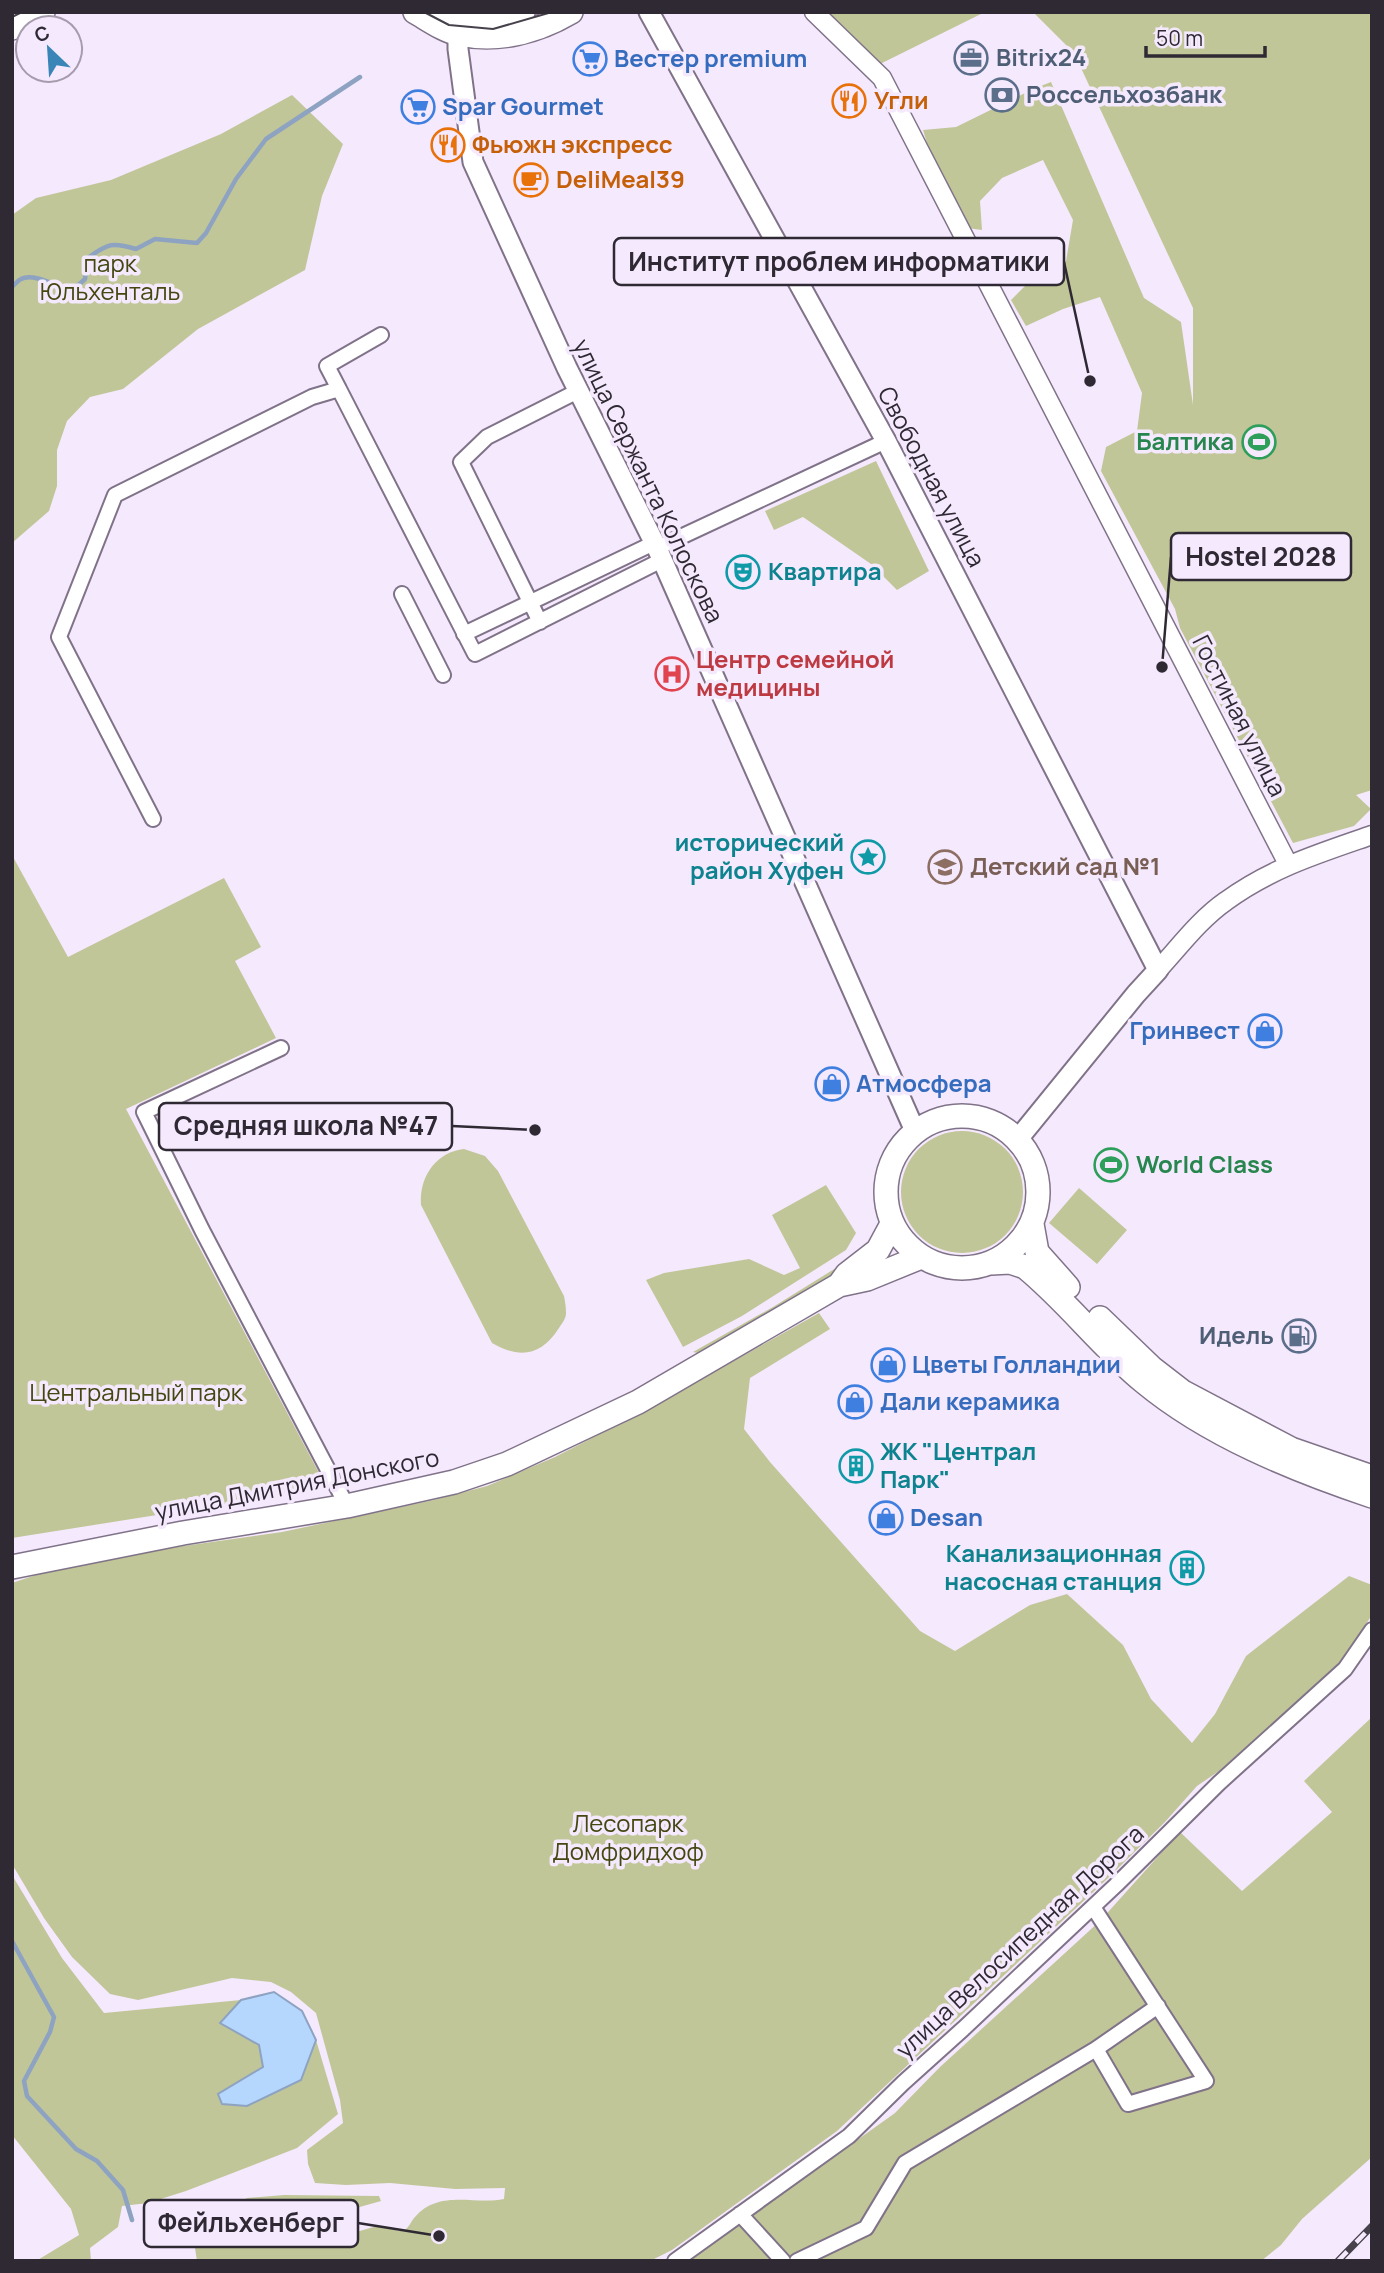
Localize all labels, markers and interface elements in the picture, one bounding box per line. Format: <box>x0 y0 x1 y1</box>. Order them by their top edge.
north arrow <box>14 14 84 84</box>
scale bar <box>1146 14 1265 58</box>
text: С <box>30 19 54 48</box>
text: 50 m <box>1156 24 1203 52</box>
office icon: Bitrix24 <box>952 39 990 77</box>
supermarket icon: Вестер premium <box>571 40 609 78</box>
place label: Bitrix24 <box>996 40 1086 73</box>
place label: Вестер premium <box>614 41 807 74</box>
bank icon: Россельхозбанк <box>983 76 1021 114</box>
place label: Россельхозбанк <box>1026 77 1223 110</box>
restaurant icon: Угли <box>830 82 868 120</box>
place label: Угли <box>874 83 929 116</box>
supermarket icon: Spar Gourmet <box>399 88 437 126</box>
place label: Spar Gourmet <box>442 89 604 122</box>
restaurant icon: Фьюжн экспресс <box>429 126 467 164</box>
place label: Фьюжн экспресс <box>472 127 673 160</box>
cafe icon: DeliMeal39 <box>512 161 550 199</box>
place label: DeliMeal39 <box>556 162 685 195</box>
callout: Институт проблем информатики <box>614 238 1064 285</box>
text: Институт проблем информатики <box>628 243 1050 279</box>
park label: парк Юльхенталь <box>40 246 180 307</box>
street label: улица Сержанта Колоскова <box>566 333 733 628</box>
street label: Свободная улица <box>871 380 994 572</box>
sports icon: Балтика <box>1240 423 1278 461</box>
place label: Балтика <box>1136 424 1234 457</box>
callout: Hostel 2028 <box>1171 533 1351 580</box>
text: Hostel 2028 <box>1185 538 1337 574</box>
theatre icon: Квартира <box>724 553 762 591</box>
place label: Квартира <box>768 554 882 587</box>
street label: Гостиная улица <box>1185 629 1295 802</box>
place label: Центр семейной медицины <box>696 642 894 703</box>
hospital icon: Центр семейной медицины <box>653 655 691 693</box>
place label: исторический район Хуфен <box>675 825 844 886</box>
place icon: исторический район Хуфен <box>849 838 887 876</box>
school or university icon: Детский сад №1 <box>926 848 964 886</box>
place label: Детский сад №1 <box>970 849 1160 882</box>
shop icon: Гринвест <box>1246 1012 1284 1050</box>
place label: Гринвест <box>1129 1013 1240 1046</box>
shop icon: Атмосфера <box>813 1065 851 1103</box>
place label: Атмосфера <box>856 1066 992 1099</box>
callout: Средняя школа №47 <box>159 1103 452 1150</box>
text: Средняя школа №47 <box>174 1107 438 1143</box>
sports icon: World Class <box>1092 1146 1130 1184</box>
place label: World Class <box>1136 1147 1273 1180</box>
fuel station icon: Идель <box>1280 1317 1318 1355</box>
place label: Идель <box>1199 1318 1274 1351</box>
shop icon: Цветы Голландии <box>869 1346 907 1384</box>
place label: Цветы Голландии <box>912 1347 1121 1380</box>
park label: Центральный парк <box>29 1375 244 1408</box>
shop icon: Дали керамика <box>836 1383 874 1421</box>
place label: Дали керамика <box>880 1384 1060 1417</box>
place label: ЖК "Централ Парк" <box>880 1434 1036 1495</box>
street label: улица Дмитрия Донского <box>152 1440 442 1527</box>
building icon: ЖК "Централ Парк" <box>837 1447 875 1485</box>
shop icon: Desan <box>867 1499 905 1537</box>
place label: Desan <box>910 1500 983 1533</box>
place label: Канализационная насосная станция <box>944 1536 1162 1597</box>
building icon: Канализационная насосная станция <box>1168 1549 1206 1587</box>
park label: Лесопарк Домфридхоф <box>552 1806 704 1867</box>
street label: улица Велосипедная Дорога <box>888 1817 1150 2065</box>
callout: Фейльхенберг <box>144 2200 358 2247</box>
text: Фейльхенберг <box>158 2204 344 2240</box>

